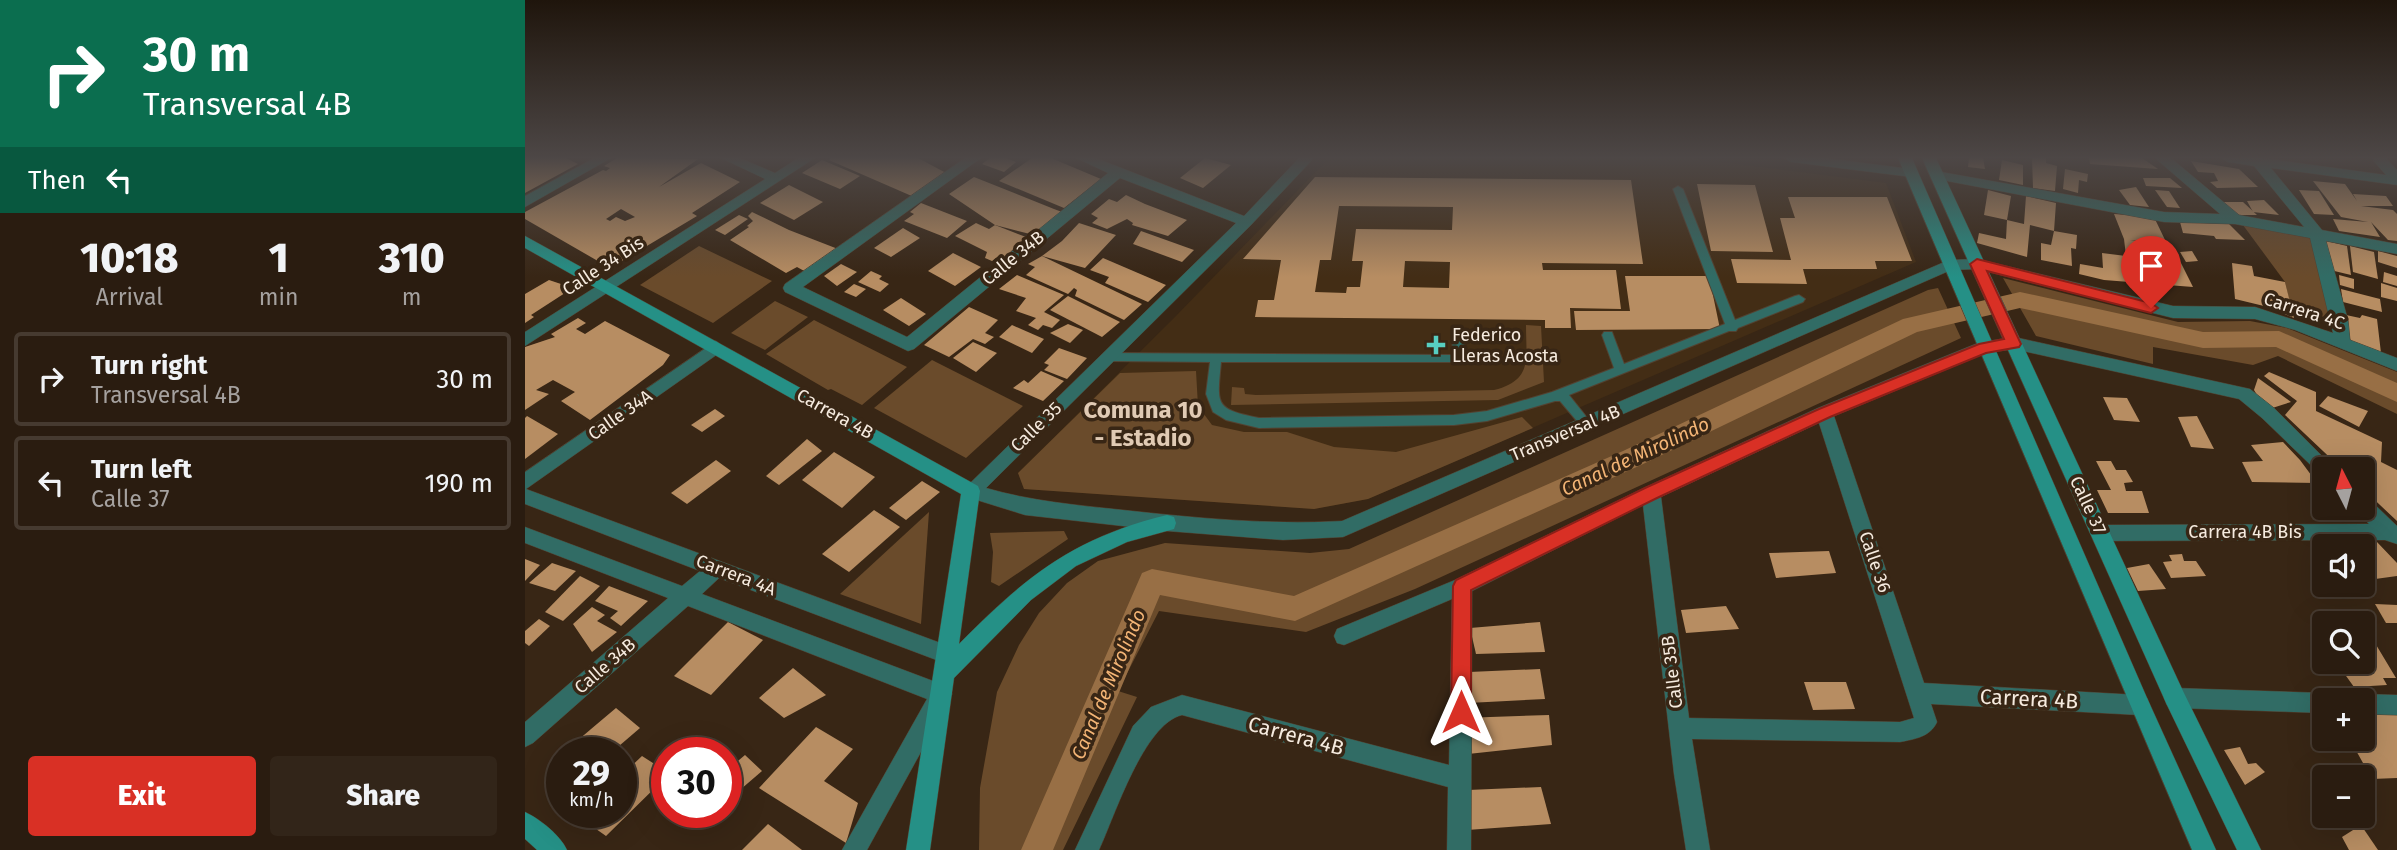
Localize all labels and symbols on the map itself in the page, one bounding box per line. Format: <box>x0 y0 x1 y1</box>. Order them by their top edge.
street label: Calle 34B <box>977 226 1049 290</box>
street label: Calle 34 Bis <box>558 232 648 300</box>
pin <box>2121 236 2181 308</box>
street label: Carrera 4C <box>2261 288 2347 334</box>
place label: Federico Lleras Acosta <box>1452 324 1559 367</box>
marker: Federico Lleras Acosta <box>1426 335 1446 355</box>
street label: Carrera 4B <box>793 384 877 444</box>
street label: Calle 34A <box>584 385 657 445</box>
district label: Comuna 10 - Estadio <box>1083 396 1203 452</box>
street label: Calle 35 <box>1006 397 1066 457</box>
street label: Transversal 4B <box>1507 400 1623 466</box>
water label: Canal de Mirolindo <box>1558 412 1713 501</box>
north arrow <box>2312 457 2375 520</box>
street label: Calle 37 <box>2065 473 2111 537</box>
street label: Carrera 4B Bis <box>2188 521 2302 543</box>
street label: Calle 36 <box>1854 529 1896 595</box>
street label: Carrera 4A <box>693 550 780 600</box>
water label: Canal de Mirolindo <box>1066 606 1150 763</box>
street label: Calle 34B <box>570 633 640 699</box>
street label: Calle 35B <box>1657 634 1687 710</box>
position arrow <box>1424 675 1498 749</box>
street label: Carrera 4B <box>1979 683 2079 715</box>
street label: Carrera 4B <box>1245 711 1347 761</box>
speed limit sign: 30 <box>651 737 742 828</box>

